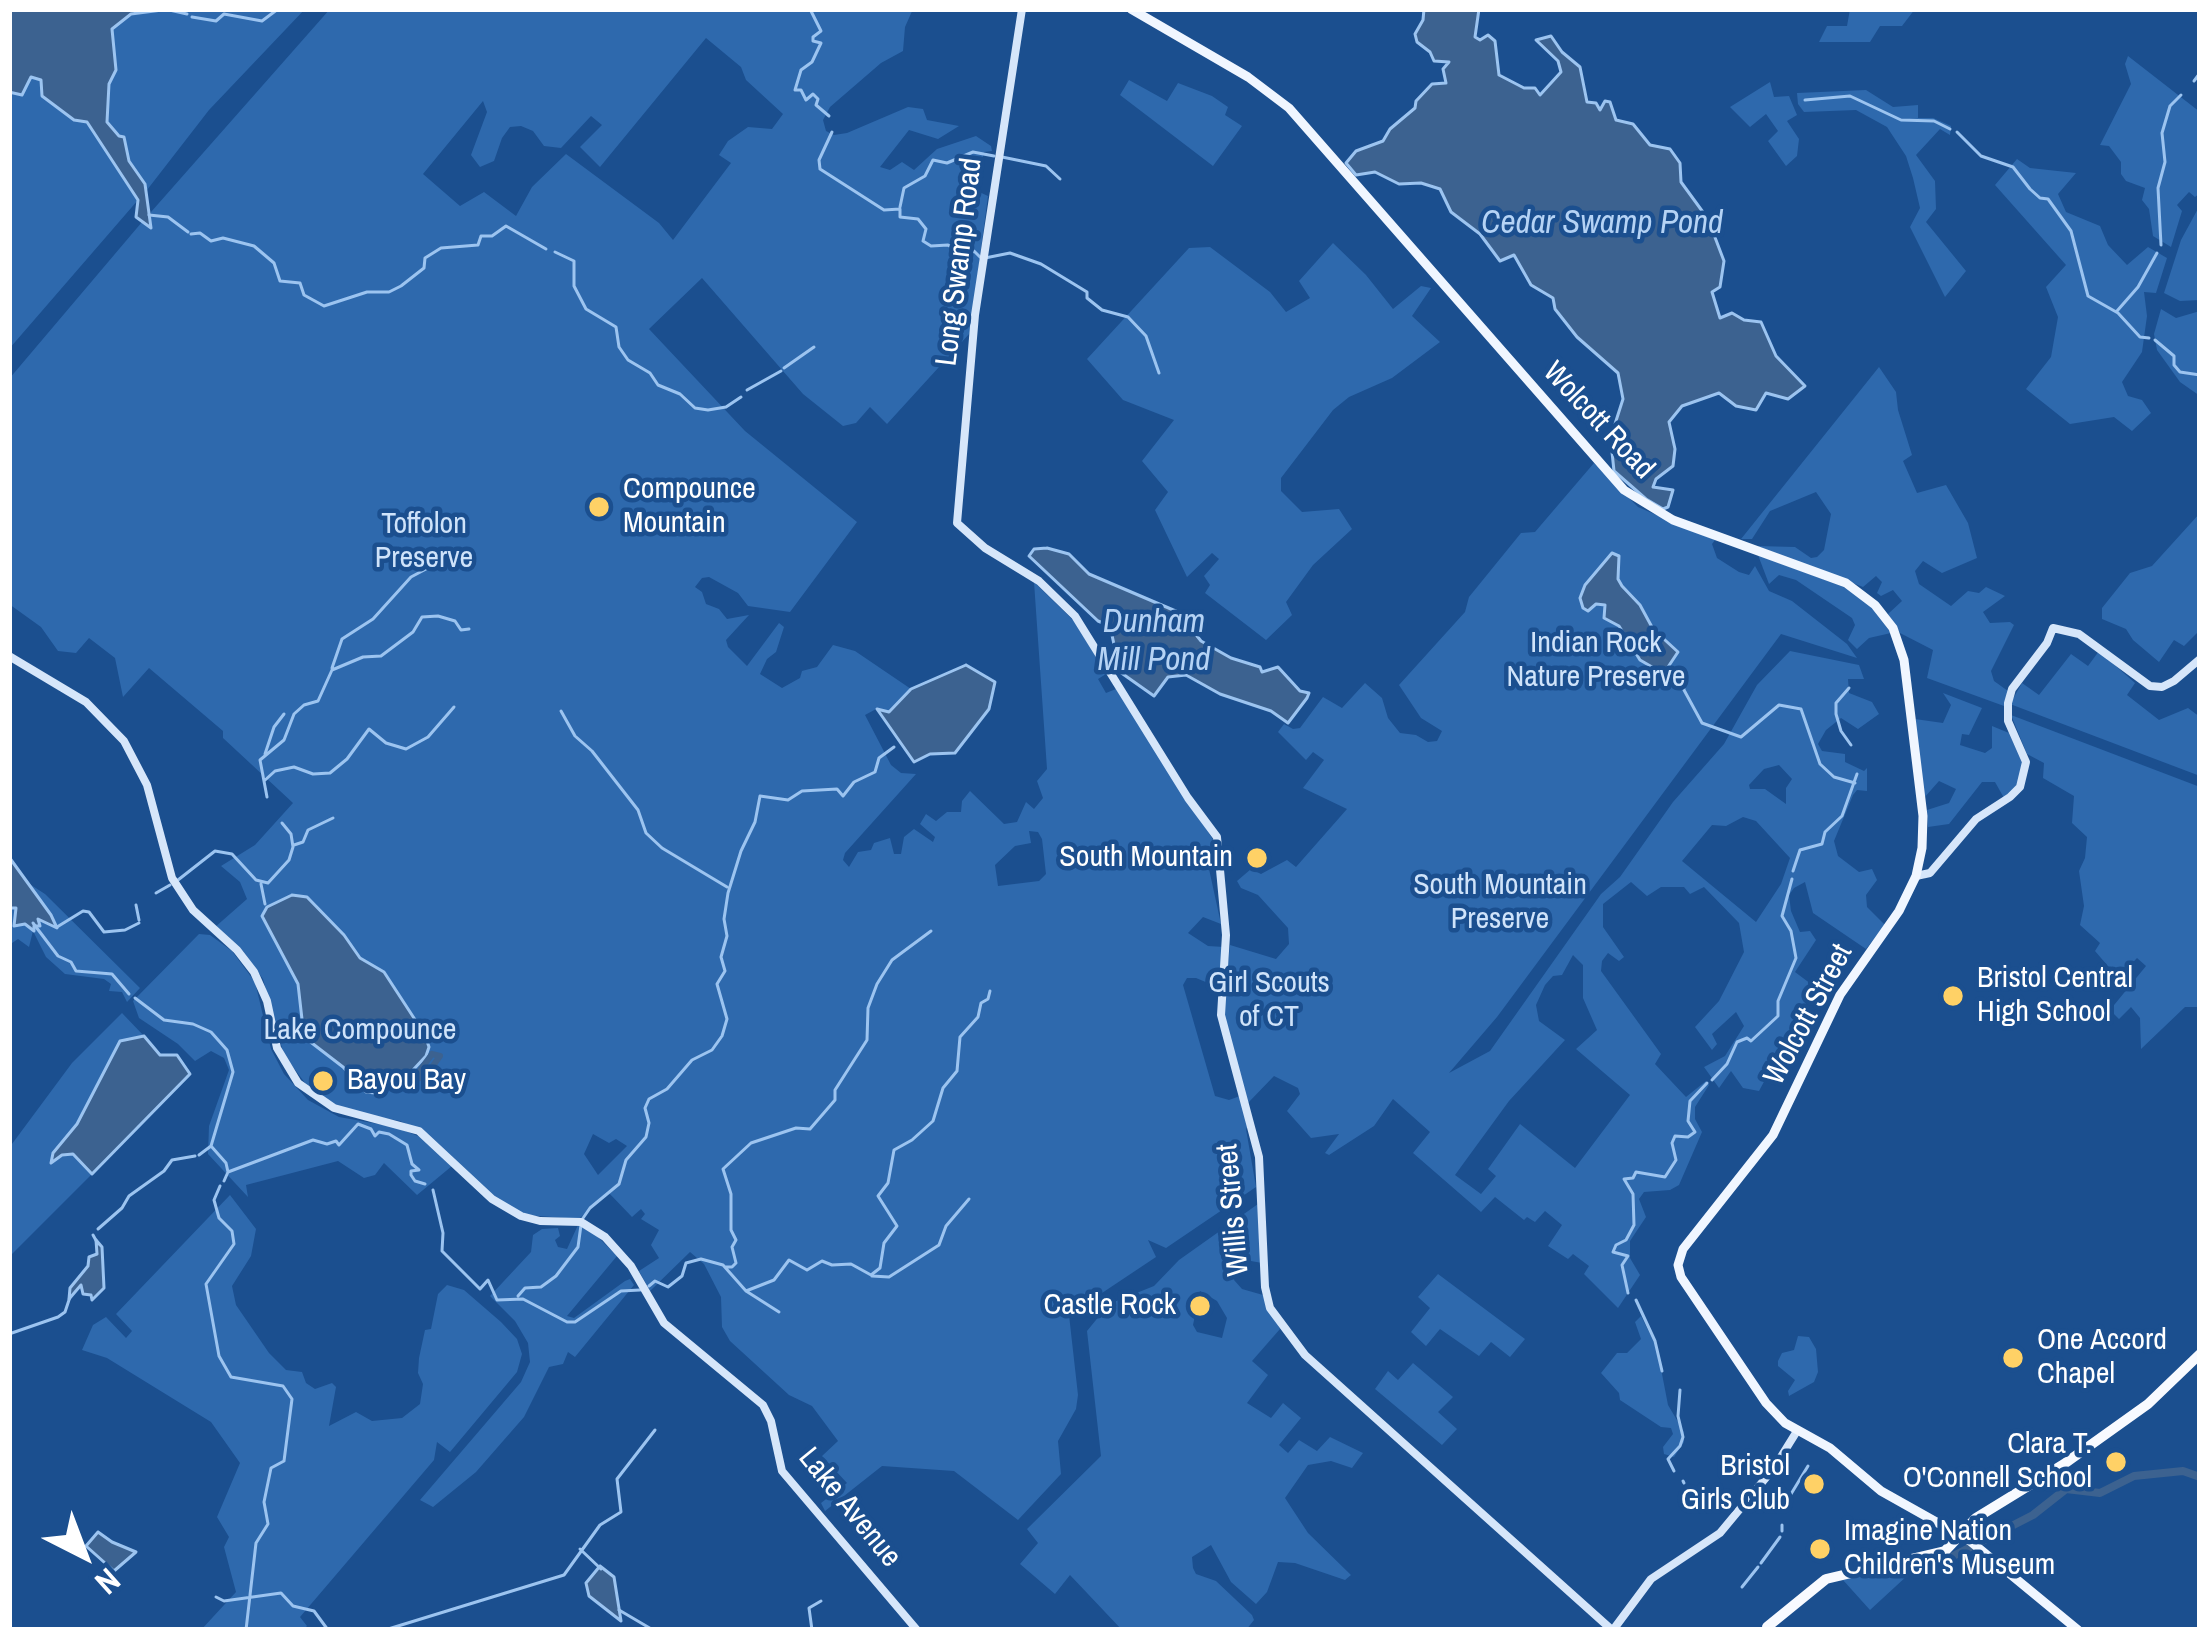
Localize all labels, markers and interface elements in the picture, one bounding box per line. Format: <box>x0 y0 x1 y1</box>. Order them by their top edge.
street label: Long Swamp Road <box>929 156 991 368</box>
water label: Cedar Swamp Pond <box>1481 204 1723 244</box>
street label: Wolcott Road <box>1535 355 1661 487</box>
place label: Compounce Mountain <box>623 472 756 542</box>
marker: Compounce Mountain <box>586 494 612 520</box>
park label: Toffolon Preserve <box>375 507 473 578</box>
water label: Dunham Mill Pond <box>1098 603 1210 681</box>
park label: Indian Rock Nature Preserve <box>1506 626 1686 696</box>
place label: South Mountain <box>1059 840 1233 876</box>
marker: South Mountain <box>1244 845 1270 871</box>
park label: South Mountain Preserve <box>1413 868 1587 938</box>
street label: Wolcott Street <box>1757 939 1861 1091</box>
place label: Bristol Central High School <box>1977 961 2133 1032</box>
park label: Girl Scouts of CT <box>1208 966 1330 1036</box>
marker: Bristol Central High School <box>1940 983 1966 1009</box>
park label: Lake Compounce <box>264 1013 456 1049</box>
place label: Bayou Bay <box>347 1063 466 1099</box>
marker: Bayou Bay <box>310 1068 336 1094</box>
street label: Willis Street <box>1210 1142 1258 1278</box>
place label: Castle Rock <box>1043 1288 1176 1324</box>
marker: Castle Rock <box>1187 1293 1213 1319</box>
place label: One Accord Chapel <box>2037 1323 2167 1394</box>
marker: One Accord Chapel <box>2000 1345 2026 1371</box>
place label: Clara T. O'Connell School <box>1903 1427 2092 1498</box>
street label: Lake Avenue <box>790 1441 908 1575</box>
place label: Bristol Girls Club <box>1681 1449 1790 1520</box>
marker: Clara T. O'Connell School <box>2103 1449 2129 1475</box>
marker: Bristol Girls Club <box>1801 1471 1827 1497</box>
north arrow <box>24 1495 144 1615</box>
place label: Imagine Nation Children's Museum <box>1844 1514 2055 1585</box>
marker: Imagine Nation Children's Museum <box>1807 1536 1833 1562</box>
text: N <box>86 1559 130 1605</box>

